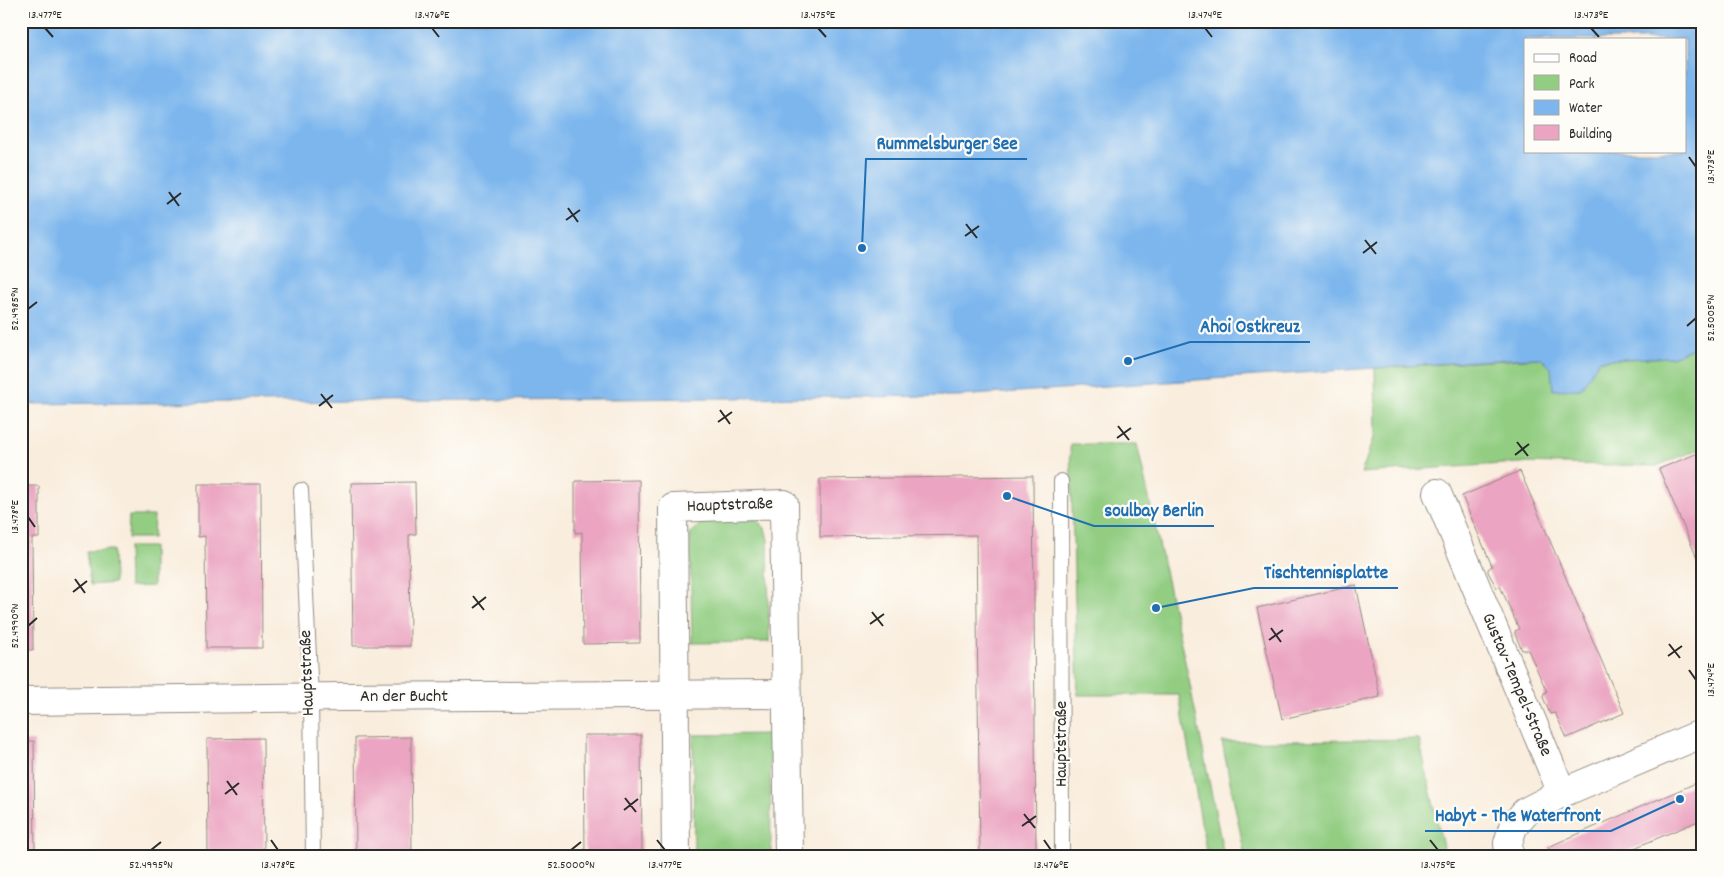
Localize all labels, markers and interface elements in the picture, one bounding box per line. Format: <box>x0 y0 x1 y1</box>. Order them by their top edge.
text: 13.477°E <box>28 7 62 24</box>
text: 13.476°E <box>415 7 450 24</box>
text: 13.475°E <box>801 7 836 24</box>
text: 13.474°E <box>1188 7 1222 24</box>
text: 13.473°E <box>1574 7 1609 24</box>
legend <box>1524 38 1686 152</box>
text: Road <box>1569 48 1597 70</box>
text: Park <box>1569 74 1595 96</box>
text: Water <box>1569 98 1603 120</box>
text: Building <box>1569 124 1612 146</box>
callout: Rummelsburger See <box>866 125 1027 159</box>
text: Rummelsburger See <box>876 132 1018 159</box>
text: 13.473°E <box>1703 149 1720 184</box>
text: 52.4985°N <box>7 287 24 331</box>
text: 52.5005°N <box>1703 295 1720 341</box>
callout: Ahoi Ostkreuz <box>1190 308 1310 342</box>
text: Ahoi Ostkreuz <box>1200 315 1301 342</box>
street label: Hauptstraße <box>687 492 774 520</box>
callout: soulbay Berlin <box>1094 492 1214 526</box>
text: soulbay Berlin <box>1104 499 1204 526</box>
text: 13.478°E <box>7 500 24 534</box>
callout: Tischtennisplatte <box>1254 554 1398 588</box>
text: Tischtennisplatte <box>1264 561 1388 588</box>
text: 52.4990°N <box>7 603 24 649</box>
street label: Gustav-Tempel-Straße <box>1475 609 1558 761</box>
street label: Hauptstraße <box>294 629 322 716</box>
text: 13.474°E <box>1703 663 1720 697</box>
street label: An der Bucht <box>360 685 448 710</box>
street label: Hauptstraße <box>1050 701 1075 787</box>
callout: Habyt - The Waterfront <box>1425 797 1611 831</box>
text: Habyt - The Waterfront <box>1435 804 1601 831</box>
text: 52.4995°N <box>129 857 173 874</box>
text: 13.478°E <box>261 857 295 874</box>
text: 52.5000°N <box>547 857 595 874</box>
text: 13.477°E <box>648 857 682 874</box>
text: 13.476°E <box>1034 857 1069 874</box>
text: 13.475°E <box>1421 857 1456 874</box>

